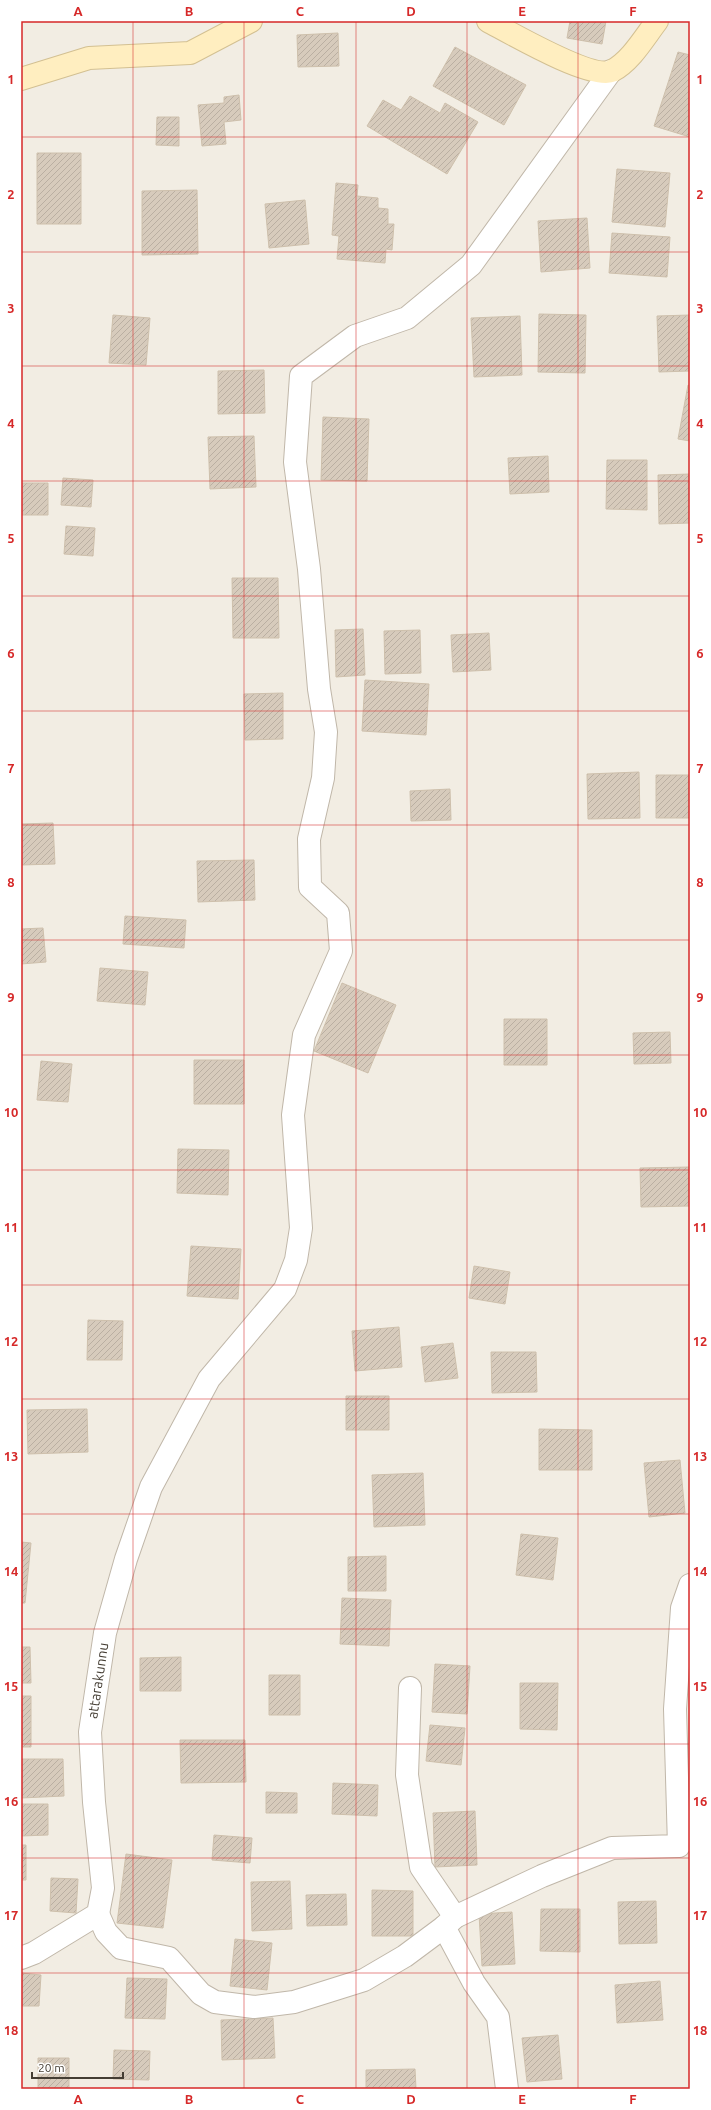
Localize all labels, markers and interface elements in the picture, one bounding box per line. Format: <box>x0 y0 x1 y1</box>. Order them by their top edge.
text: A <box>73 4 83 18</box>
text: B <box>185 4 194 18</box>
text: C <box>296 4 305 18</box>
text: D <box>406 4 416 18</box>
text: E <box>518 4 526 18</box>
text: F <box>629 4 637 18</box>
text: 1 <box>7 72 15 86</box>
text: 1 <box>696 72 704 86</box>
text: 2 <box>7 187 15 201</box>
text: 2 <box>696 187 704 201</box>
text: 3 <box>7 301 15 315</box>
text: 3 <box>696 301 704 315</box>
text: 4 <box>7 416 15 430</box>
text: 4 <box>696 416 704 430</box>
text: 5 <box>7 531 15 545</box>
text: 5 <box>696 531 704 545</box>
text: 6 <box>7 646 15 660</box>
text: 6 <box>696 646 704 660</box>
text: 7 <box>7 761 15 775</box>
text: 7 <box>696 761 704 775</box>
text: 8 <box>7 875 15 889</box>
text: 8 <box>696 875 704 889</box>
text: 9 <box>7 990 15 1004</box>
text: 9 <box>696 990 704 1004</box>
text: 10 <box>4 1105 18 1119</box>
text: 10 <box>693 1105 707 1119</box>
text: 11 <box>4 1220 18 1234</box>
text: 11 <box>693 1220 707 1234</box>
text: 12 <box>4 1334 18 1348</box>
text: 12 <box>693 1334 707 1348</box>
text: 13 <box>4 1449 18 1463</box>
text: 13 <box>693 1449 707 1463</box>
text: 14 <box>4 1564 18 1578</box>
text: 14 <box>693 1564 707 1578</box>
street label: attarakunnu <box>84 1641 111 1720</box>
text: 15 <box>4 1679 18 1693</box>
text: 15 <box>693 1679 707 1693</box>
text: 16 <box>4 1794 18 1808</box>
text: 16 <box>693 1794 707 1808</box>
text: 17 <box>4 1908 18 1922</box>
text: 17 <box>693 1908 707 1922</box>
text: 18 <box>4 2023 18 2037</box>
text: 18 <box>693 2023 707 2037</box>
scale bar <box>32 2054 123 2080</box>
text: 20 m <box>38 2061 65 2074</box>
text: A <box>73 2092 83 2106</box>
text: B <box>185 2092 194 2106</box>
text: C <box>296 2092 305 2106</box>
text: D <box>406 2092 416 2106</box>
text: E <box>518 2092 526 2106</box>
text: F <box>629 2092 637 2106</box>

